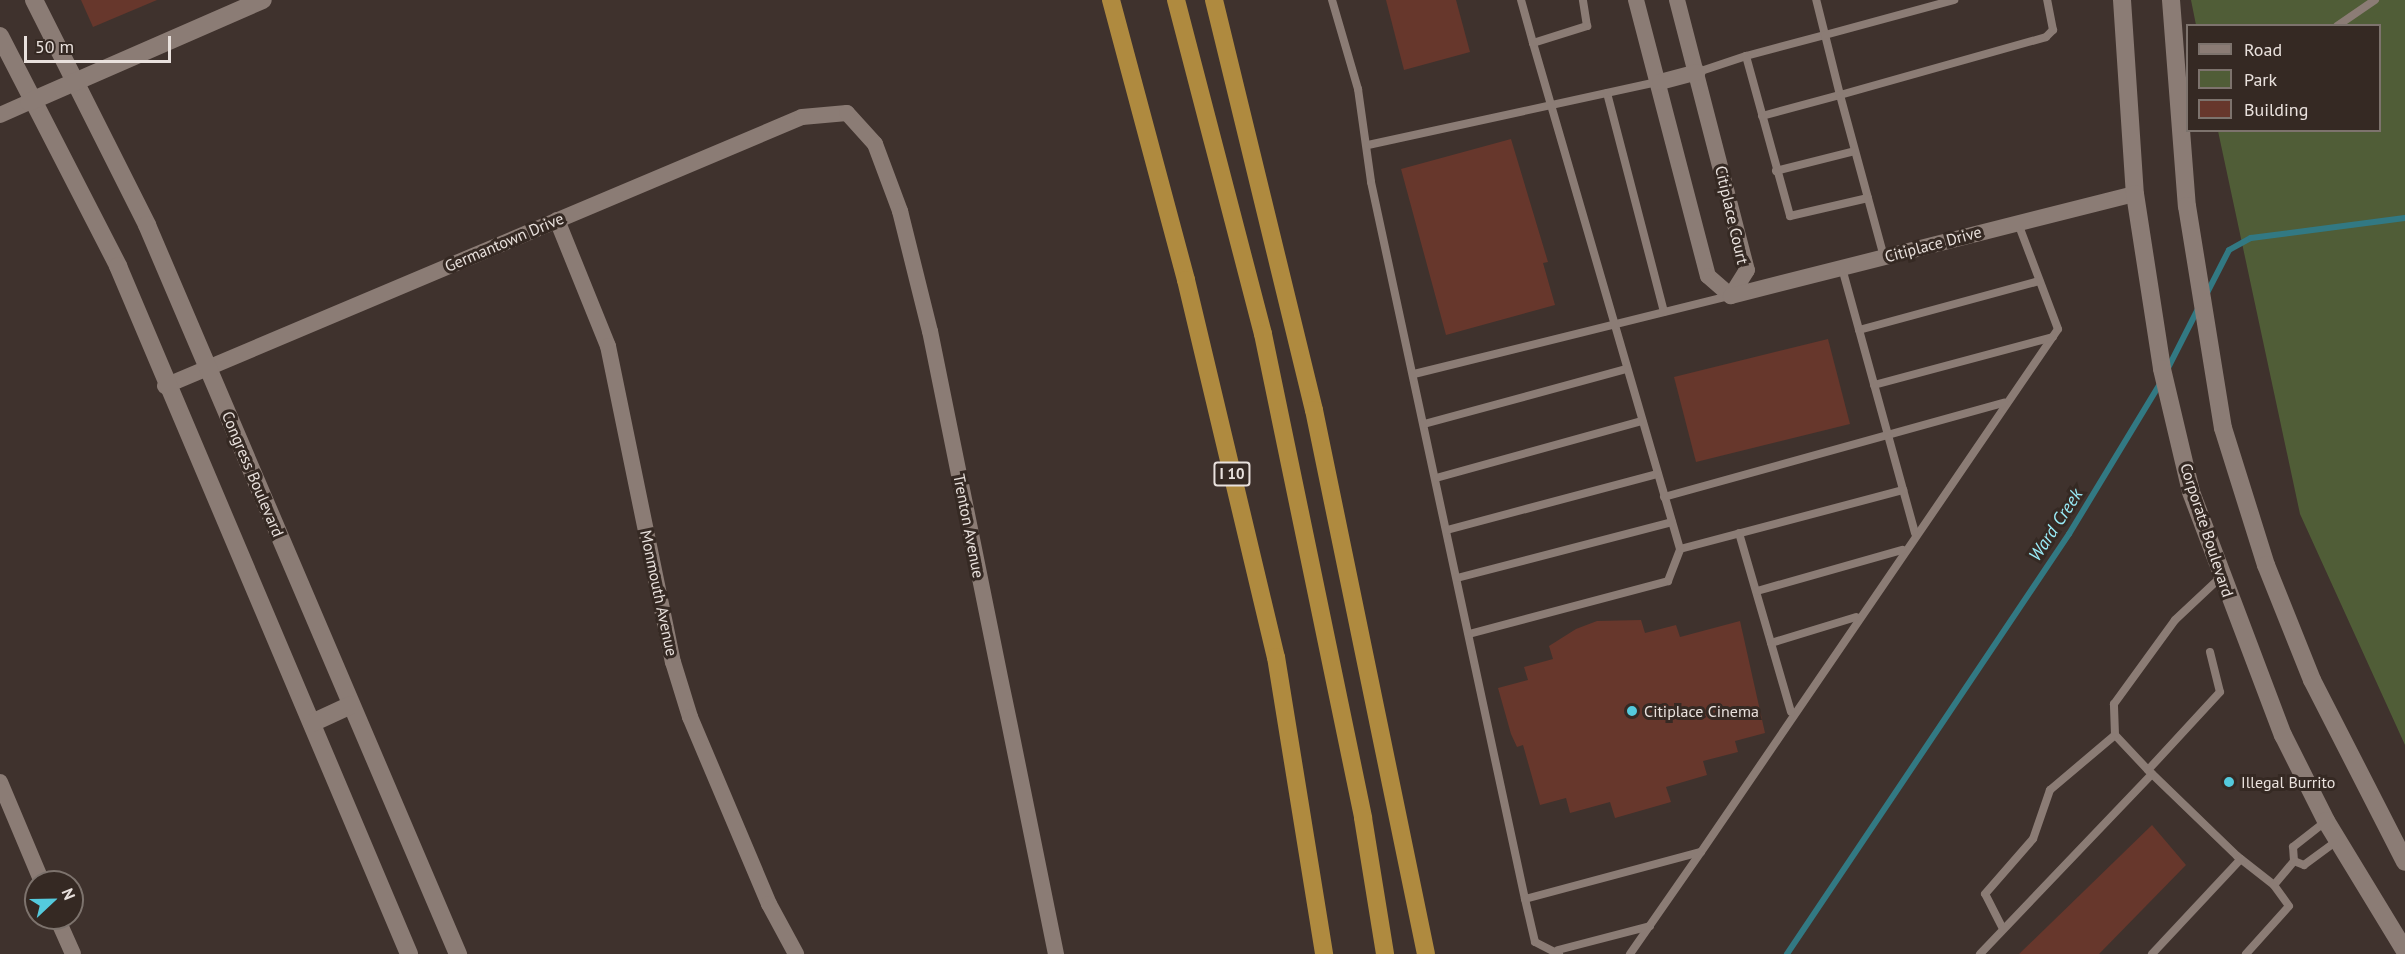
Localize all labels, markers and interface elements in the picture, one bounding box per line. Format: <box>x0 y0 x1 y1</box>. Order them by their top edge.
scale bar <box>27 24 174 62</box>
legend <box>2186 24 2381 132</box>
text: 50 m <box>35 35 74 58</box>
text: Road <box>2244 38 2282 61</box>
text: Park <box>2244 68 2277 91</box>
text: Building <box>2244 98 2308 121</box>
street label: Citiplace Court <box>1711 164 1753 266</box>
street label: Germantown Drive <box>442 208 566 276</box>
street label: Citiplace Drive <box>1882 222 1984 266</box>
street label: Congress Boulevard <box>218 408 288 540</box>
street label: Corporate Boulevard <box>2176 461 2238 599</box>
road number: I 10 <box>1212 462 1252 486</box>
street label: Trenton Avenue <box>949 472 989 580</box>
water label: Ward Creek <box>2025 485 2087 565</box>
street label: Monmouth Avenue <box>636 528 682 658</box>
place label: Citiplace Cinema <box>1644 701 1759 721</box>
marker: Citiplace Cinema <box>1625 704 1639 718</box>
place label: Illegal Burrito <box>2241 772 2335 792</box>
marker: Illegal Burrito <box>2222 775 2236 789</box>
north arrow <box>24 870 84 930</box>
text: N <box>58 885 80 903</box>

